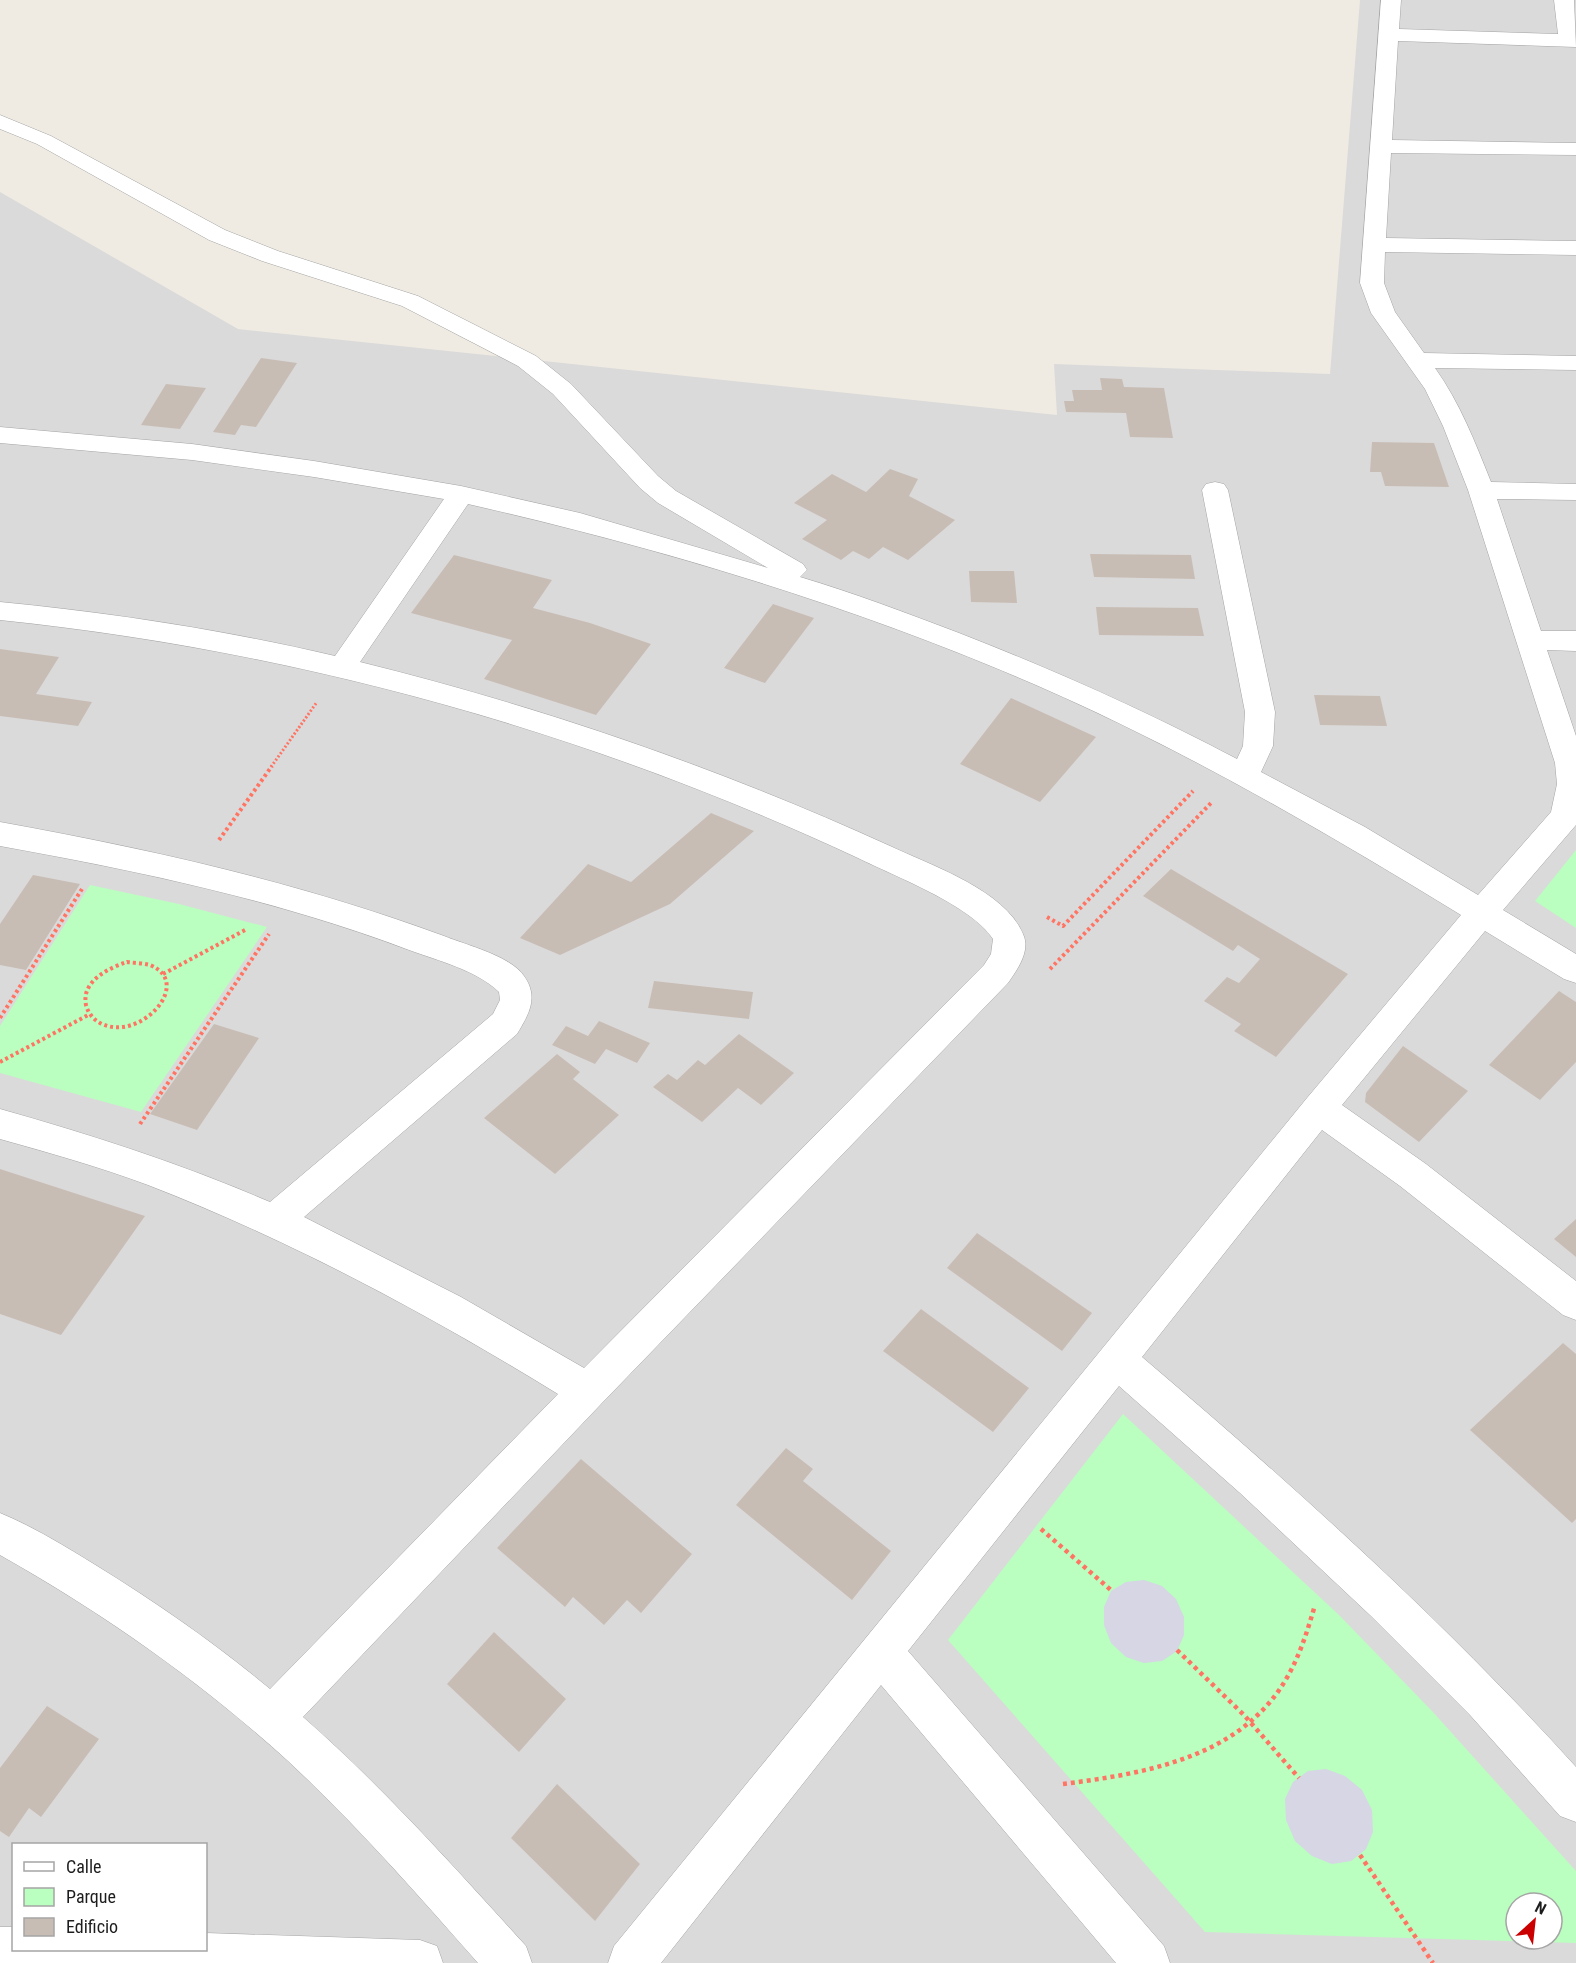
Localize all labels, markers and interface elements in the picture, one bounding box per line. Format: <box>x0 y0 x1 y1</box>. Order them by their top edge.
legend <box>12 1843 207 1951</box>
text: Calle <box>66 1856 102 1877</box>
text: Parque <box>66 1886 116 1907</box>
north arrow <box>1504 1891 1564 1951</box>
text: N <box>1532 1897 1549 1919</box>
text: Edificio <box>66 1916 118 1937</box>

